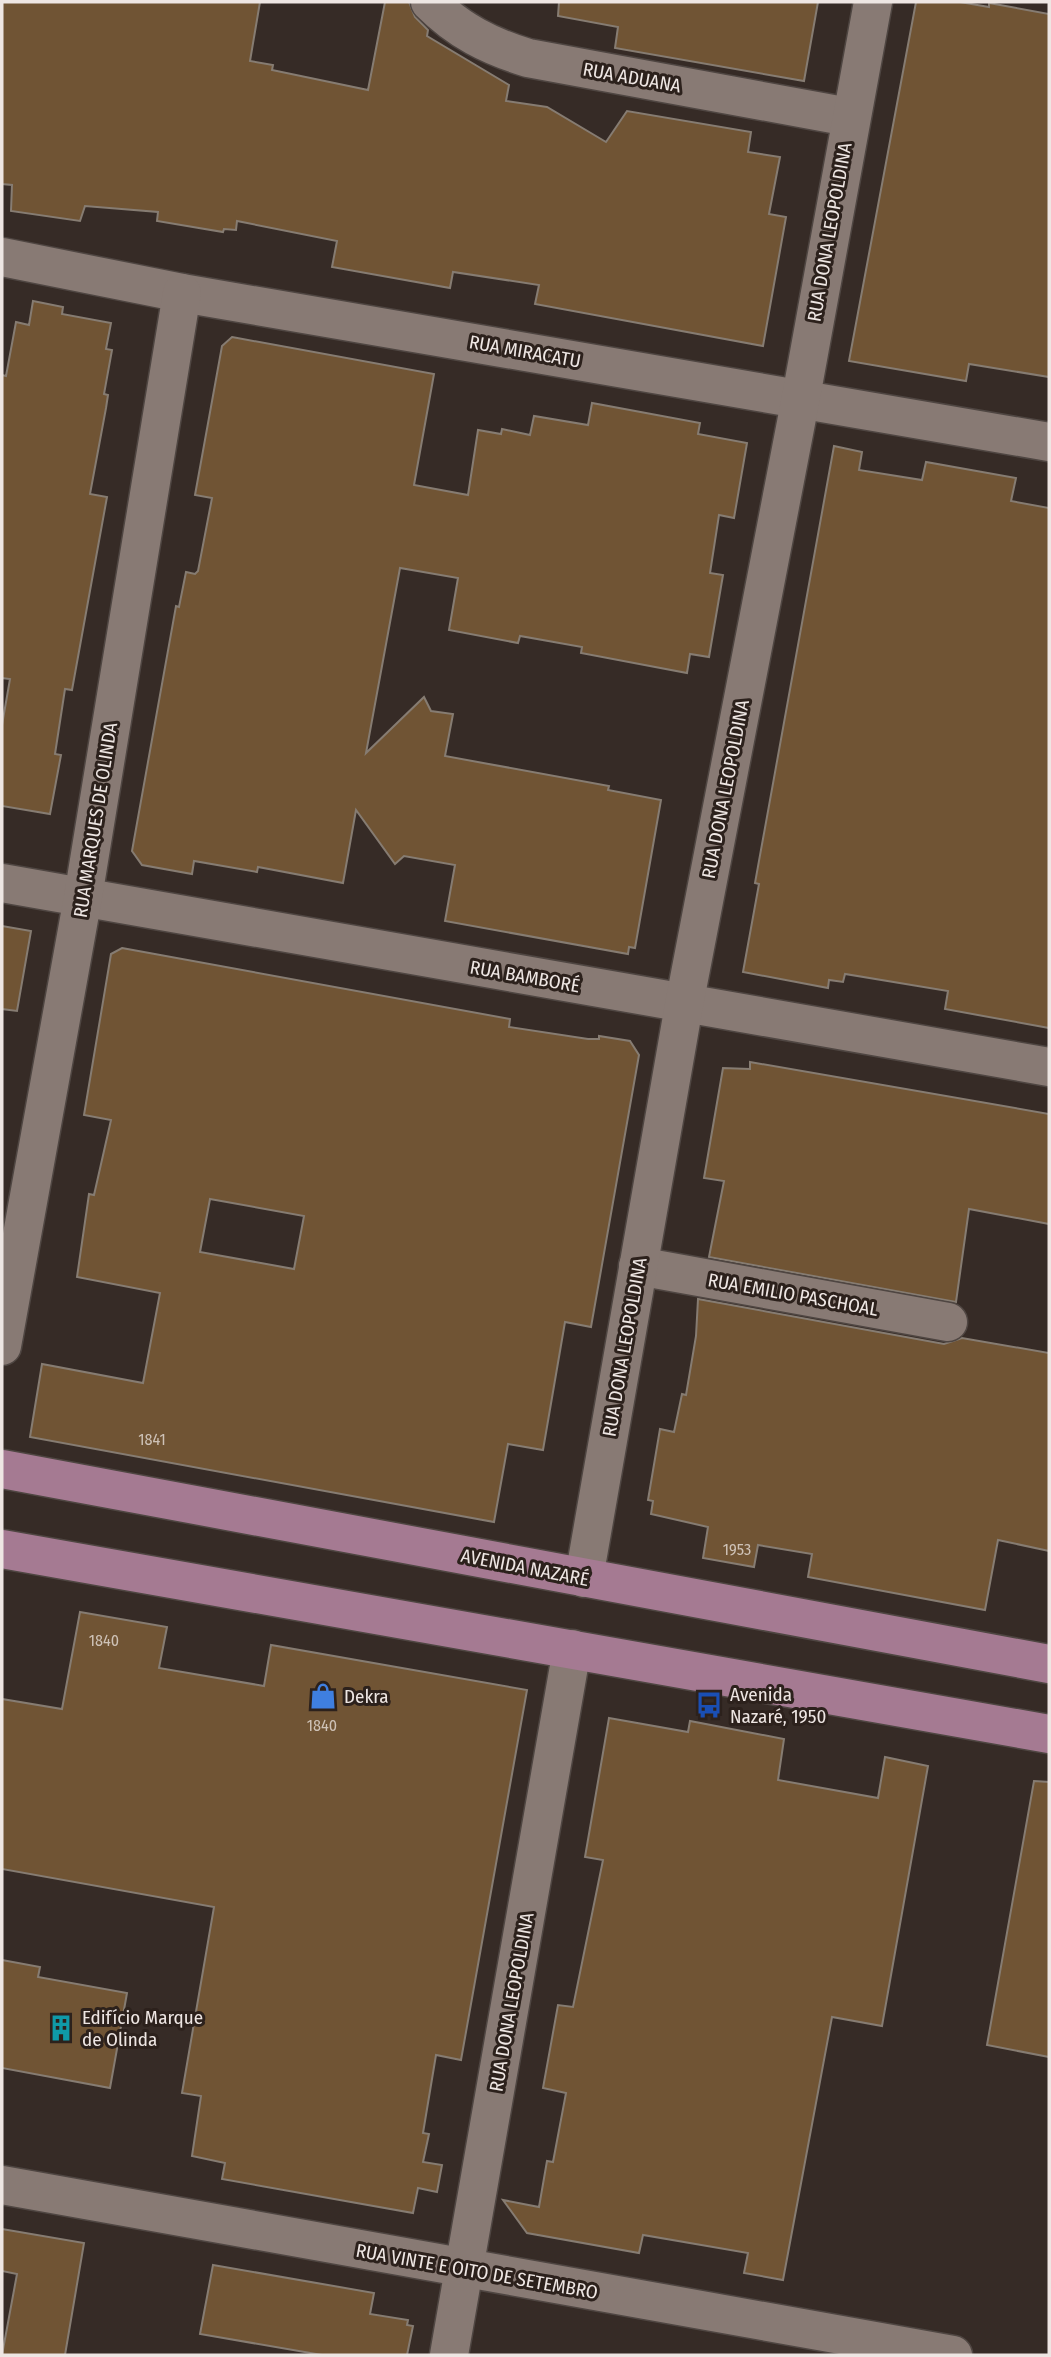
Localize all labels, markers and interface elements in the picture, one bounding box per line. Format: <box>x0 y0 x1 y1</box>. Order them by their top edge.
street label: RUA ADUANA <box>581 58 683 97</box>
street label: RUA DONA LEOPOLDINA <box>802 141 857 323</box>
street label: RUA MIRACATU <box>467 330 583 373</box>
street label: RUA DONA LEOPOLDINA <box>697 698 754 880</box>
street label: RUA MARQUES DE OLINDA <box>69 721 122 919</box>
street label: RUA BAMBORÉ <box>468 956 582 997</box>
street label: RUA DONA LEOPOLDINA <box>597 1256 652 1438</box>
street label: RUA EMILIO PASCHOAL <box>706 1268 880 1321</box>
house number: 1841 <box>138 1430 166 1449</box>
house number: 1953 <box>723 1540 751 1559</box>
street label: AVENIDA NAZARÉ <box>459 1544 591 1591</box>
house number: 1840 <box>89 1631 119 1650</box>
shop icon: Dekra <box>308 1681 338 1711</box>
place label: Avenida Nazaré, 1950 <box>730 1683 826 1728</box>
place label: Dekra <box>344 1685 389 1708</box>
bus stop icon: Avenida Nazaré, 1950 <box>694 1690 724 1720</box>
house number: 1840 <box>307 1716 337 1735</box>
street label: RUA DONA LEOPOLDINA <box>484 1911 539 2093</box>
place label: Edifício Marque de Olinda <box>82 2006 203 2051</box>
building icon: Edifício Marque de Olinda <box>46 2013 76 2043</box>
street label: RUA VINTE E OITO DE SETEMBRO <box>354 2239 600 2304</box>

